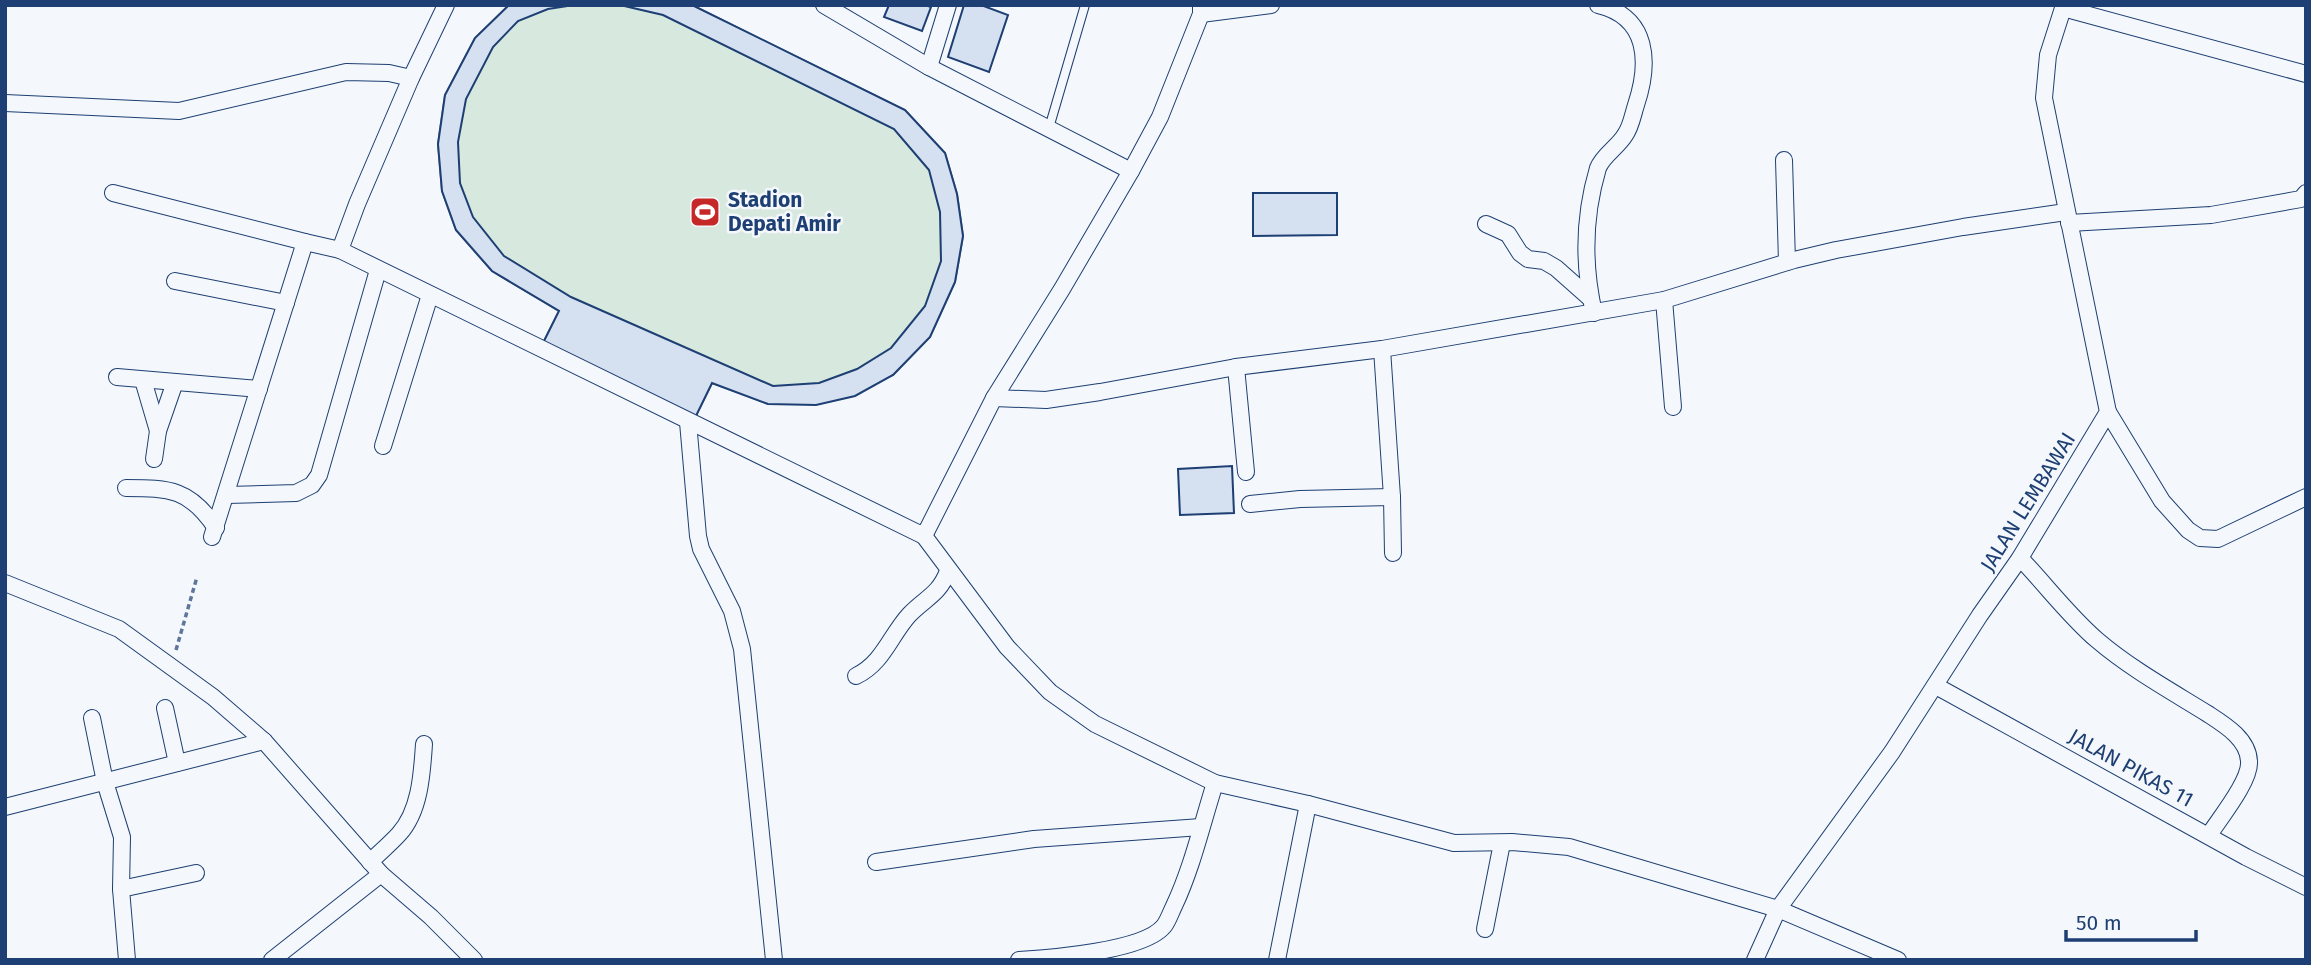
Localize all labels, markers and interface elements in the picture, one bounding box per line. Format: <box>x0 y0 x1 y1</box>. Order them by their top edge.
place label: Stadion Depati Amir <box>728 187 841 237</box>
sports icon: Stadion Depati Amir <box>688 195 722 229</box>
street label: JALAN LEMBAWAI <box>1975 428 2081 576</box>
street label: JALAN PIKAS 11 <box>2064 723 2198 813</box>
scale bar <box>2066 898 2196 942</box>
text: 50 m <box>2076 910 2122 936</box>

